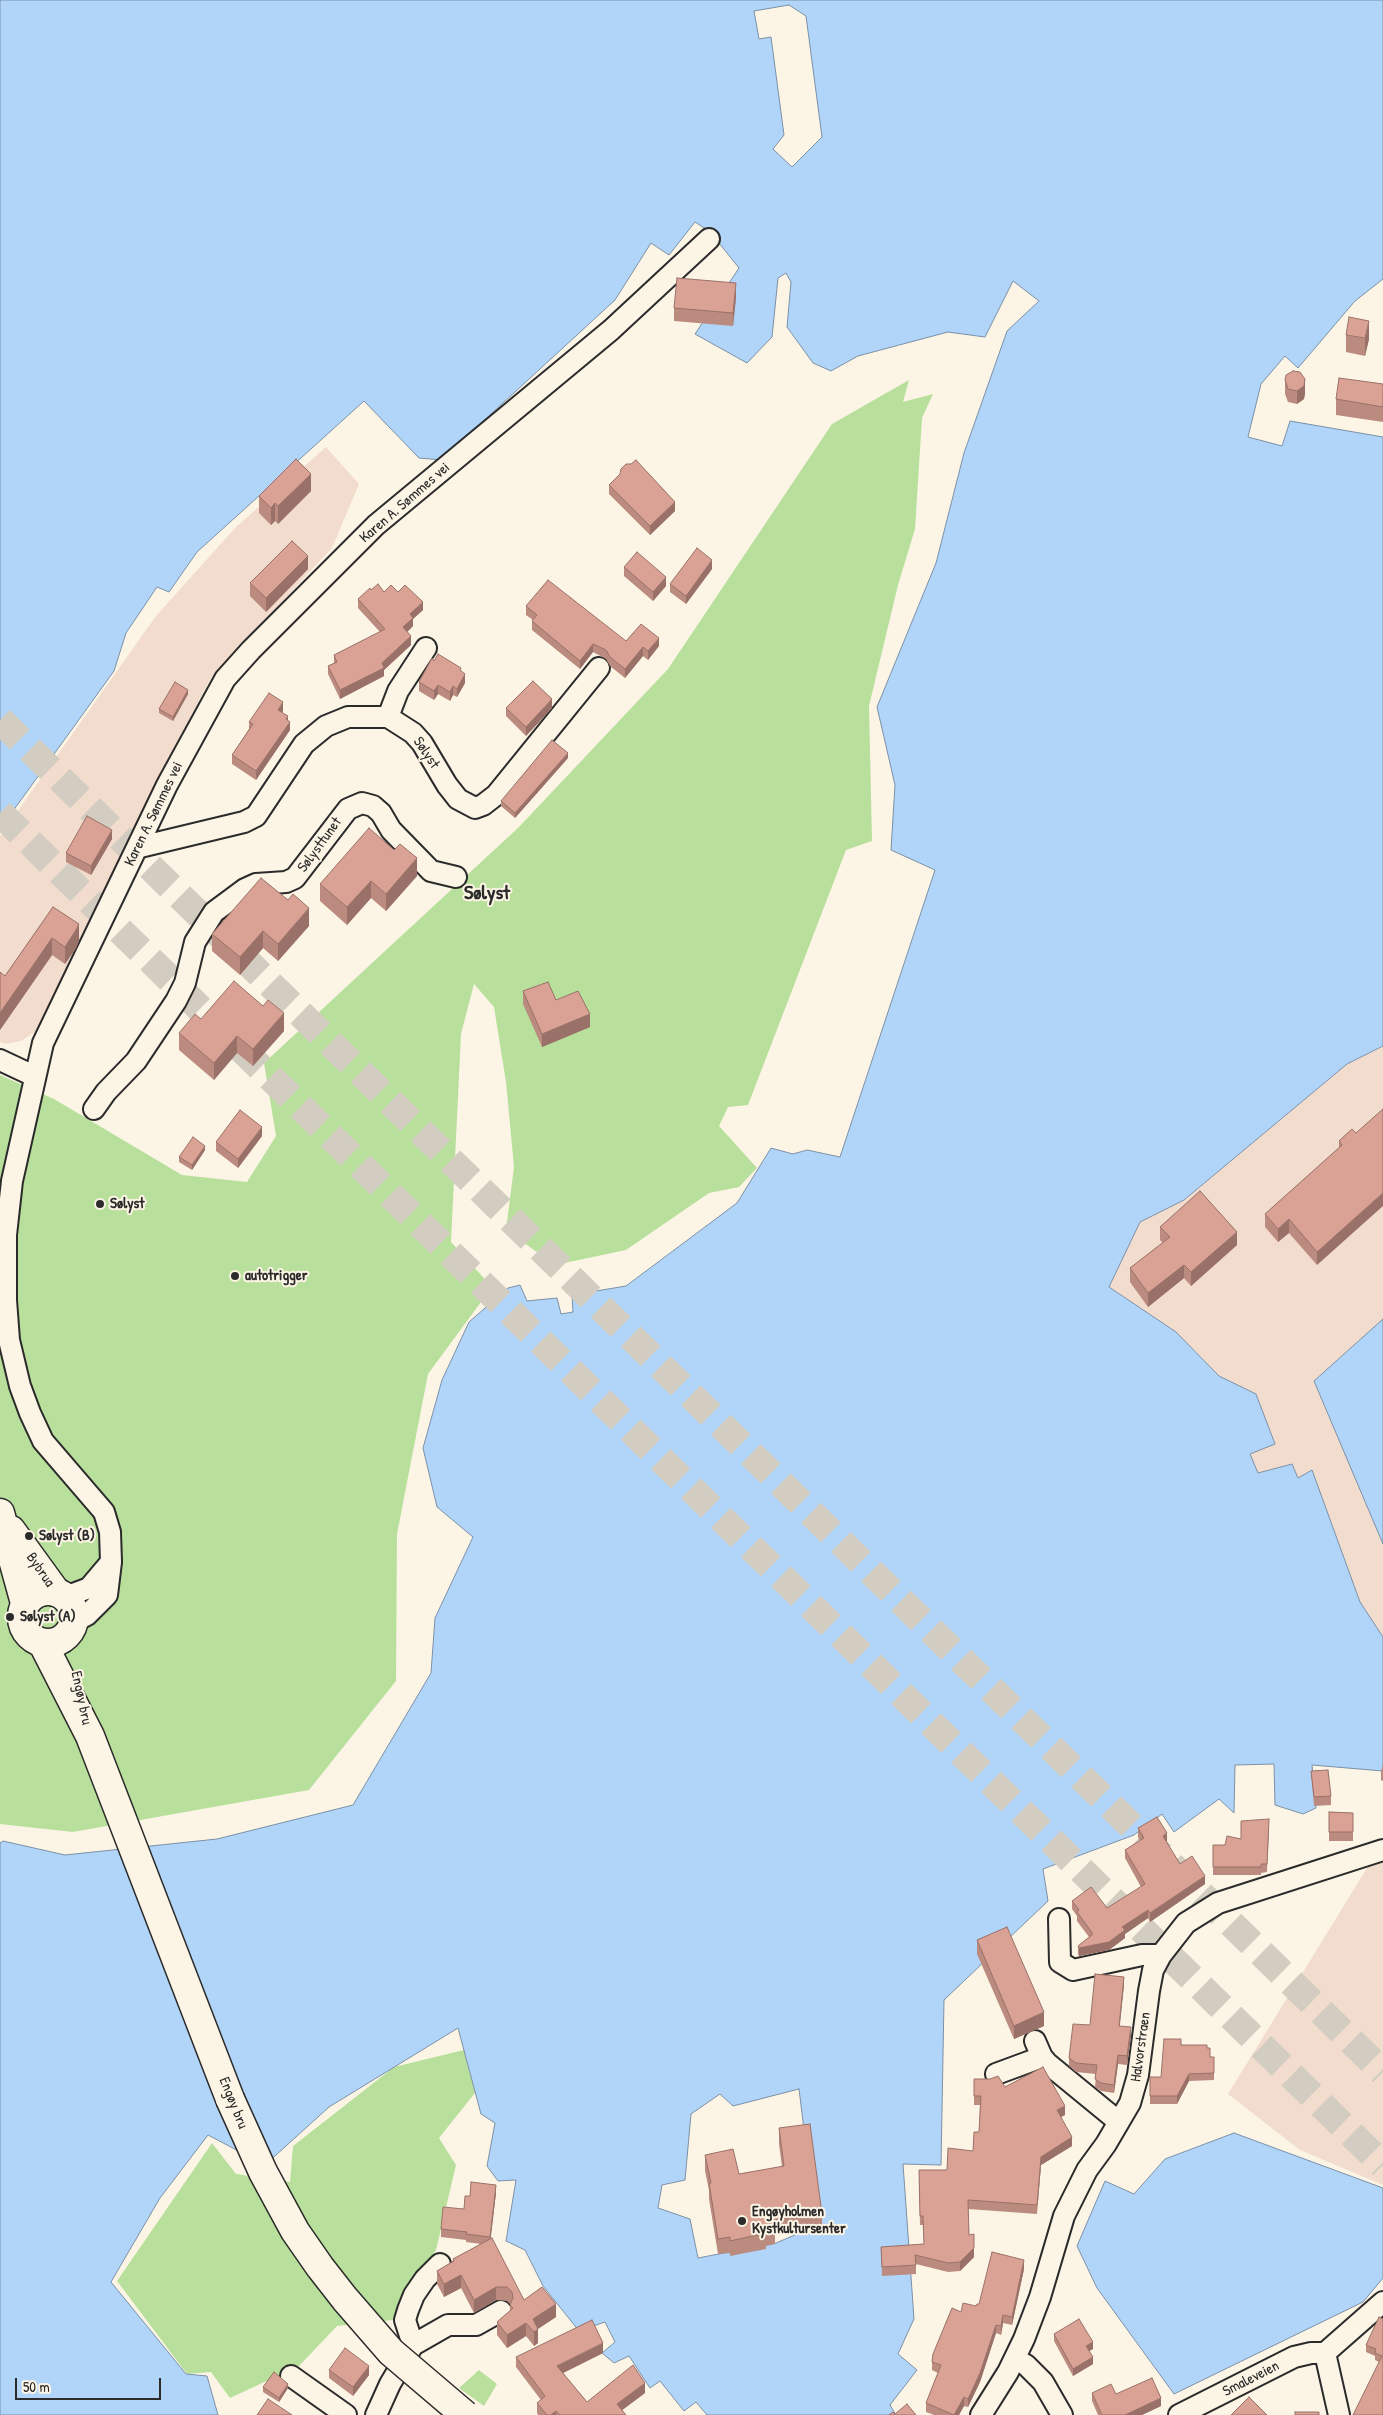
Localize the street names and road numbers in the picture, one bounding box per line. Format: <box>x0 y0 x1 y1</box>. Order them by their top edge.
street label: Karen A. Sømmes vei <box>356 459 454 547</box>
street label: Sølyst <box>409 734 443 772</box>
street label: Karen A. Sømmes vei <box>121 759 187 869</box>
street label: Sølysttunet <box>294 814 346 876</box>
street label: Bybrua <box>22 1549 58 1591</box>
street label: Engøy bru <box>67 1670 95 1726</box>
street label: Halvorstraen <box>1127 2011 1155 2083</box>
street label: Engøy bru <box>215 2075 251 2131</box>
street label: Smaleveien <box>1220 2357 1282 2401</box>

